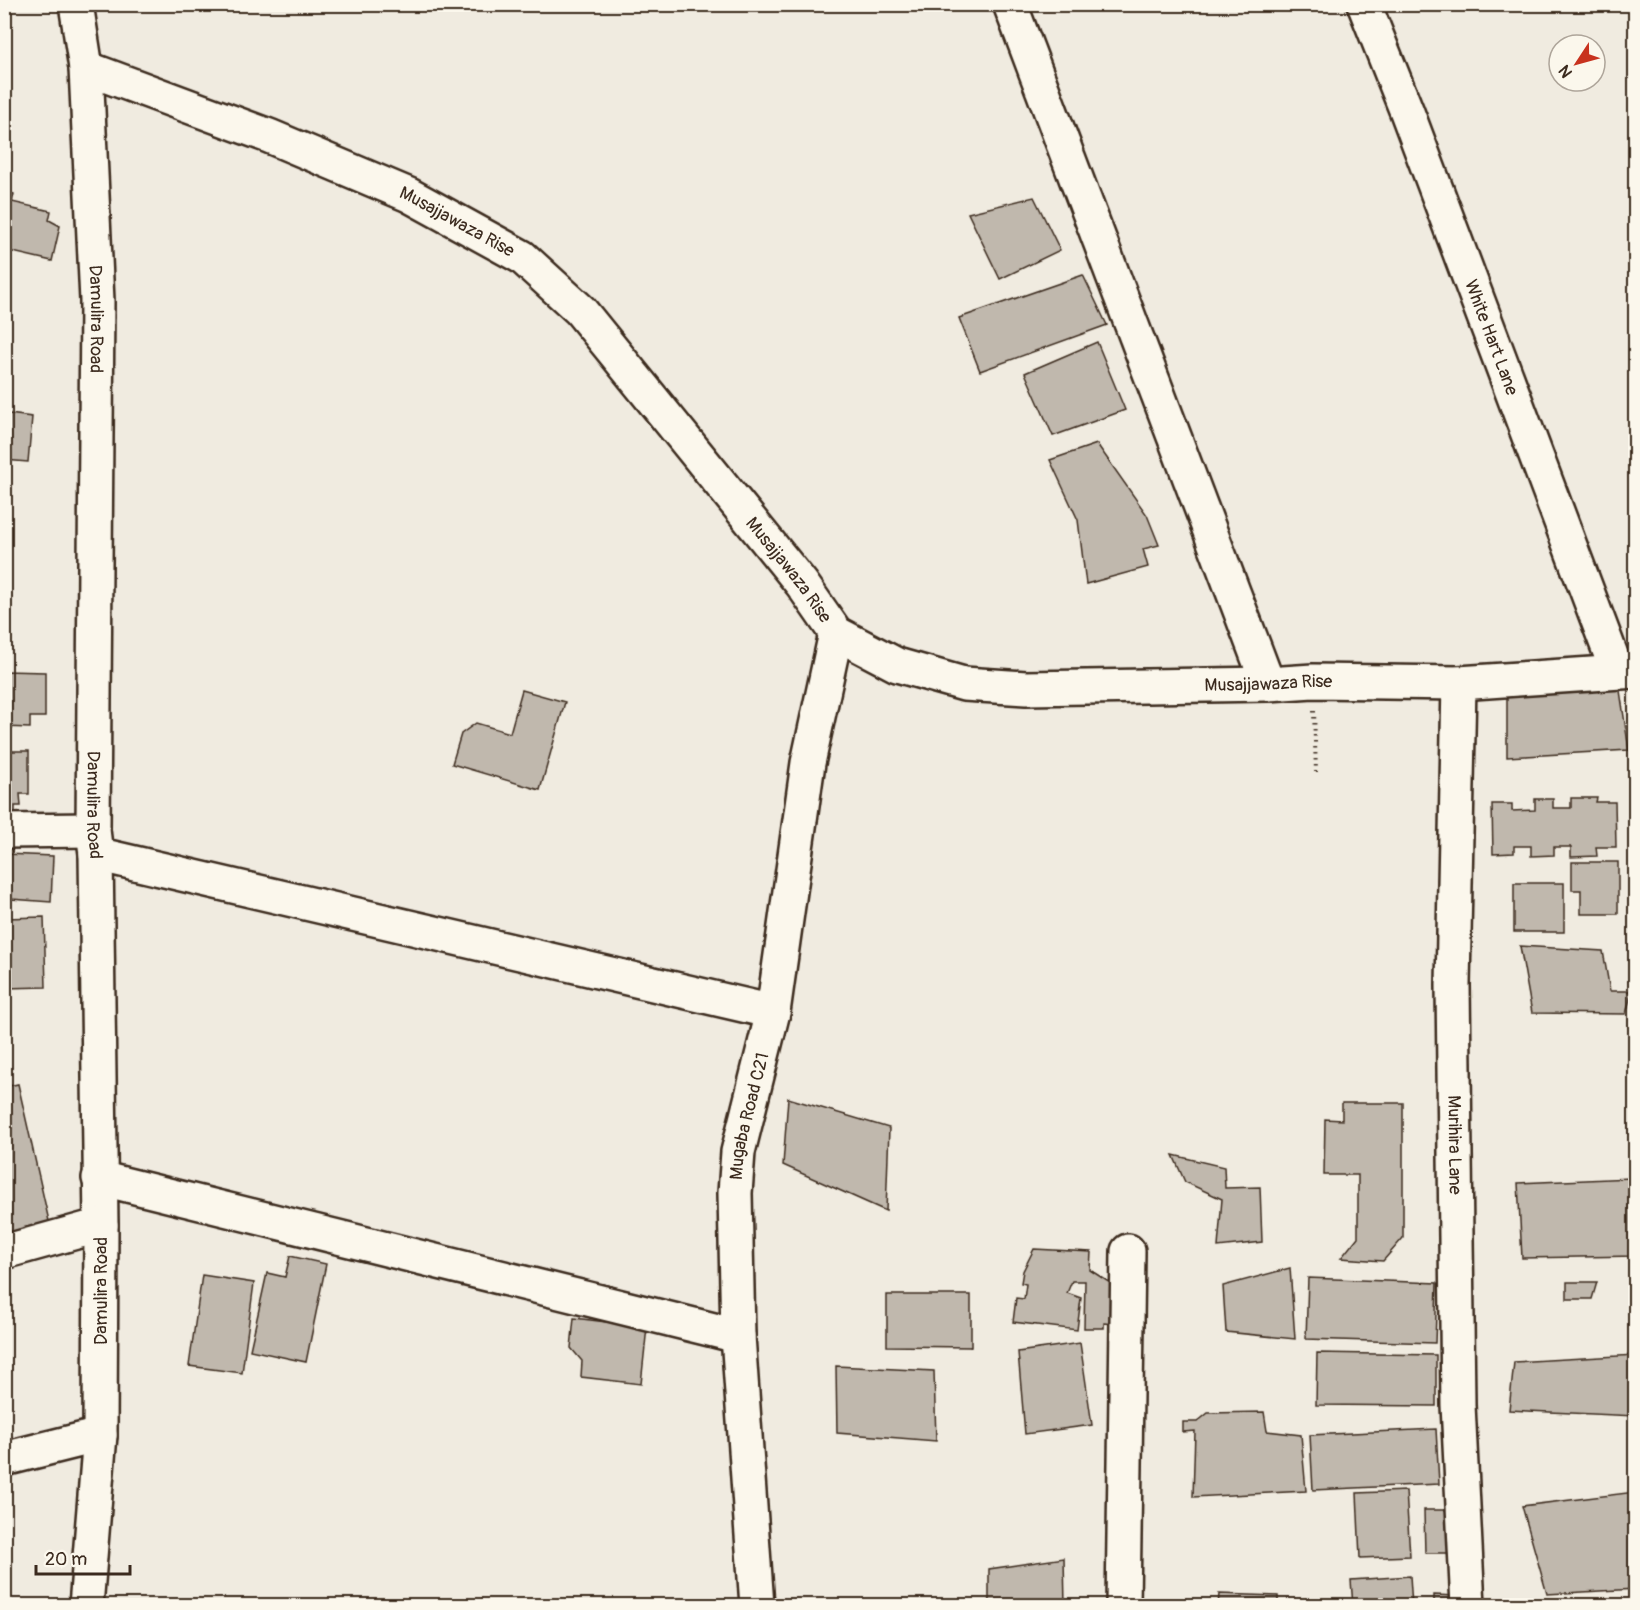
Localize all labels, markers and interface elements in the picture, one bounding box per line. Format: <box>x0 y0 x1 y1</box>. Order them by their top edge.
north arrow <box>1547 33 1607 93</box>
text: N <box>1554 61 1577 81</box>
street label: Musajjawaza Rise <box>396 181 519 263</box>
street label: Damulira Road <box>83 264 108 373</box>
street label: White Hart Lane <box>1459 277 1523 399</box>
street label: Musajjawaza Rise <box>740 512 837 628</box>
street label: Musajjawaza Rise <box>1204 670 1333 697</box>
street label: Damulira Road <box>81 751 107 859</box>
street label: Mugaba Road C21 <box>725 1050 774 1181</box>
street label: Murihira Lane <box>1442 1095 1466 1195</box>
street label: Damulira Road <box>90 1237 113 1345</box>
scale bar <box>36 1538 130 1576</box>
text: 20 m <box>45 1548 87 1571</box>

